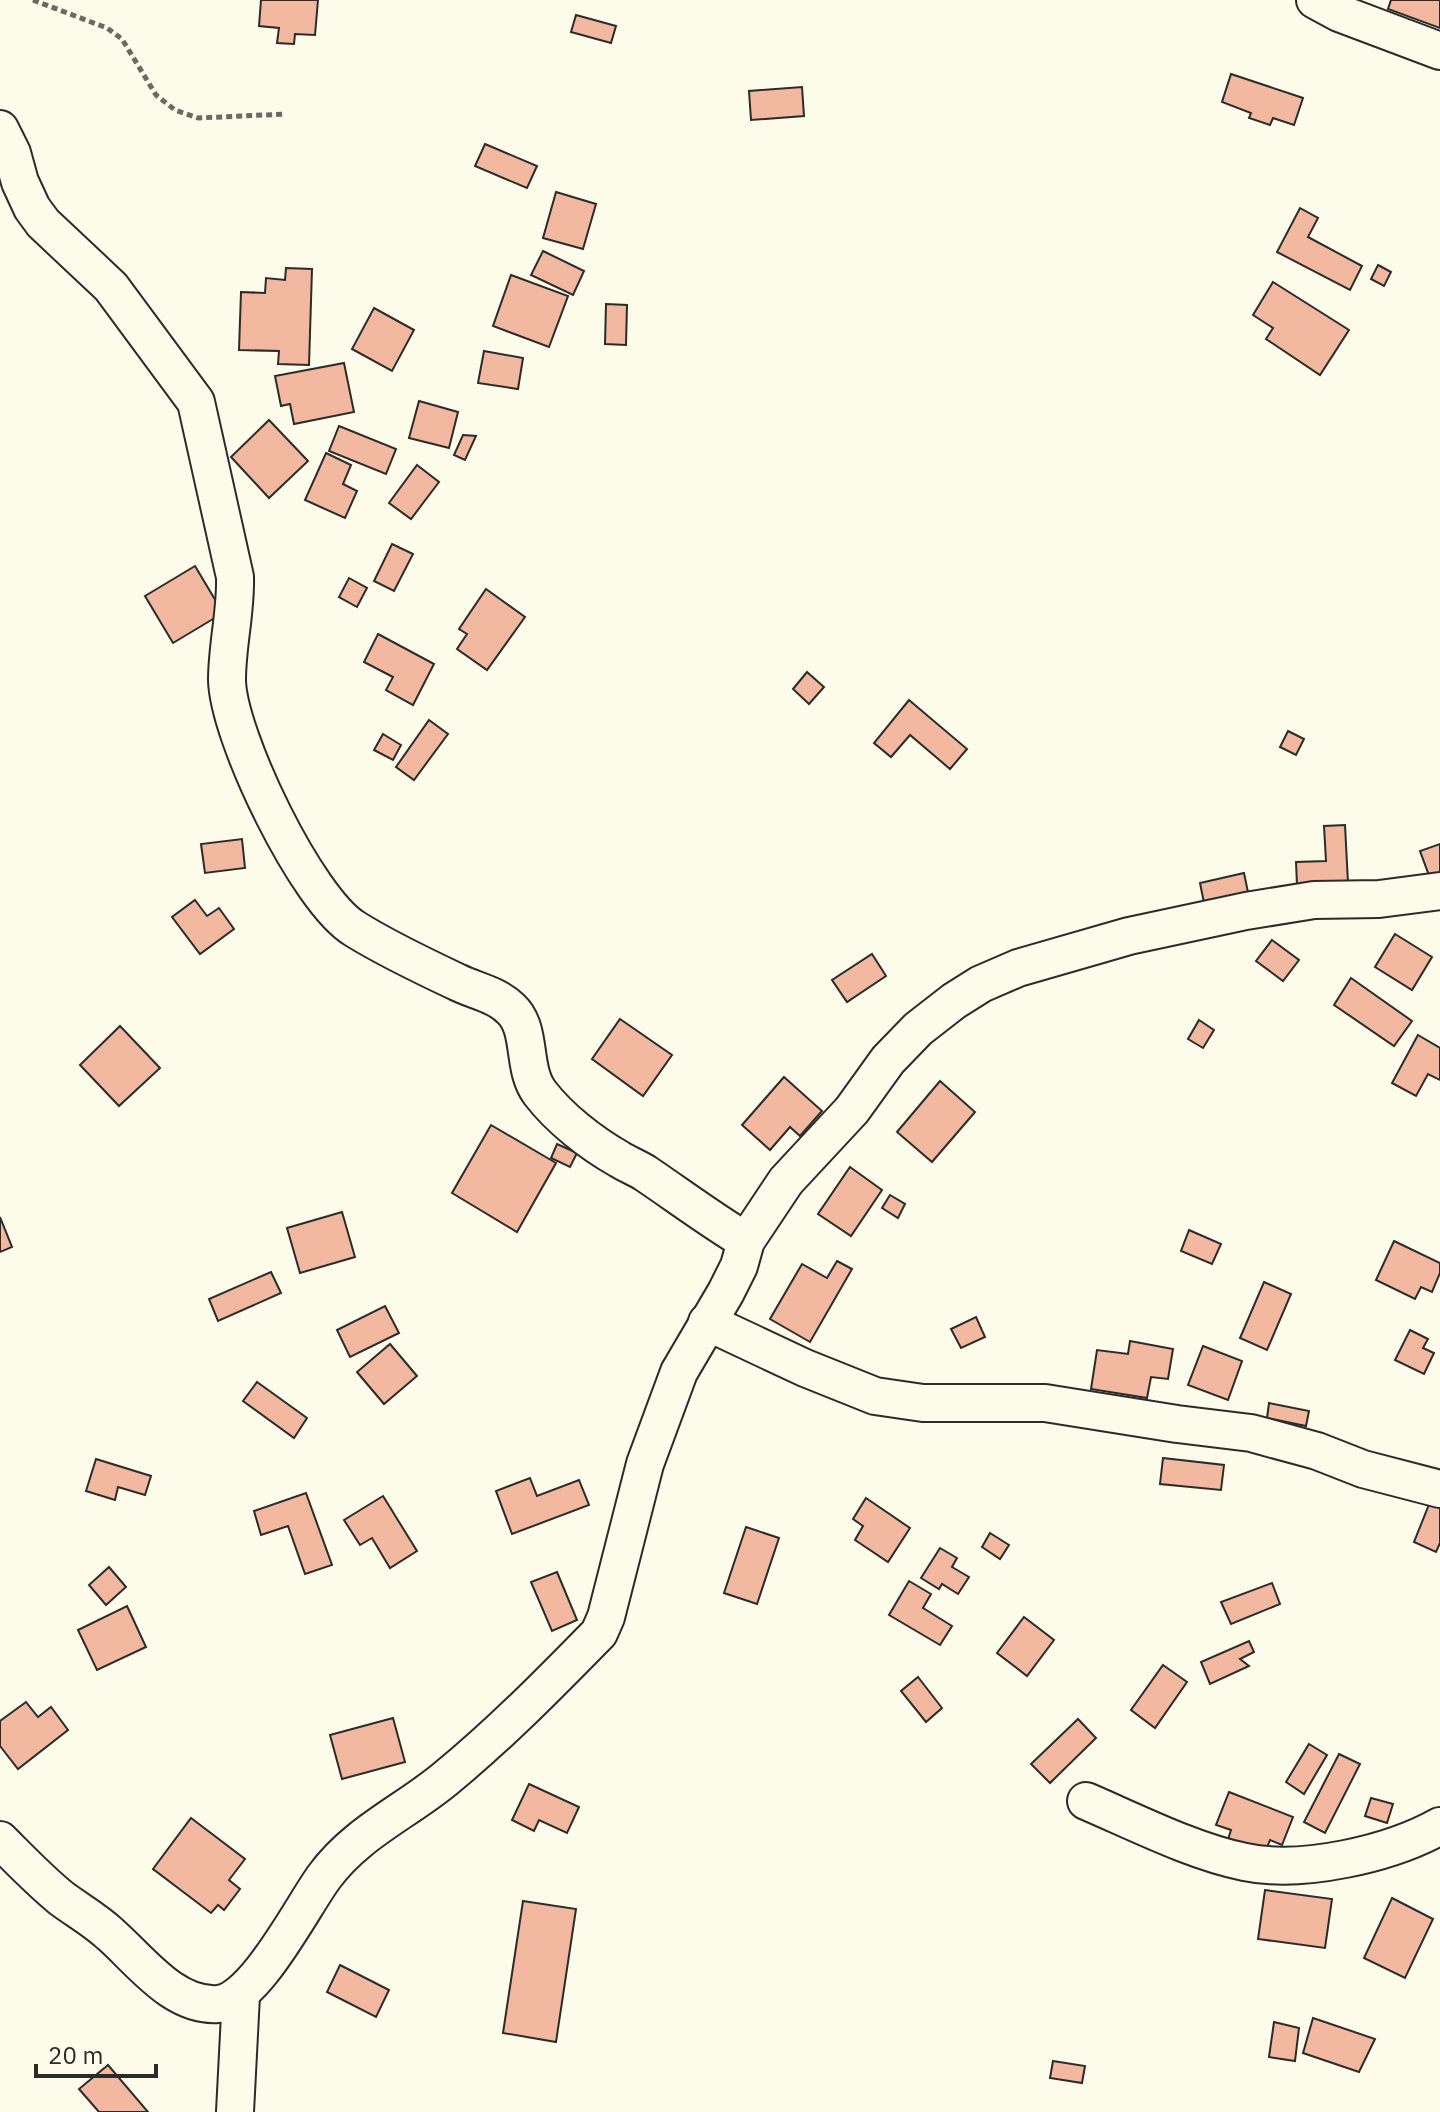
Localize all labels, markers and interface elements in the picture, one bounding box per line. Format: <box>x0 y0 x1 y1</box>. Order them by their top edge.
scale bar <box>36 2028 156 2078</box>
text: 20 m <box>48 2039 103 2071</box>

